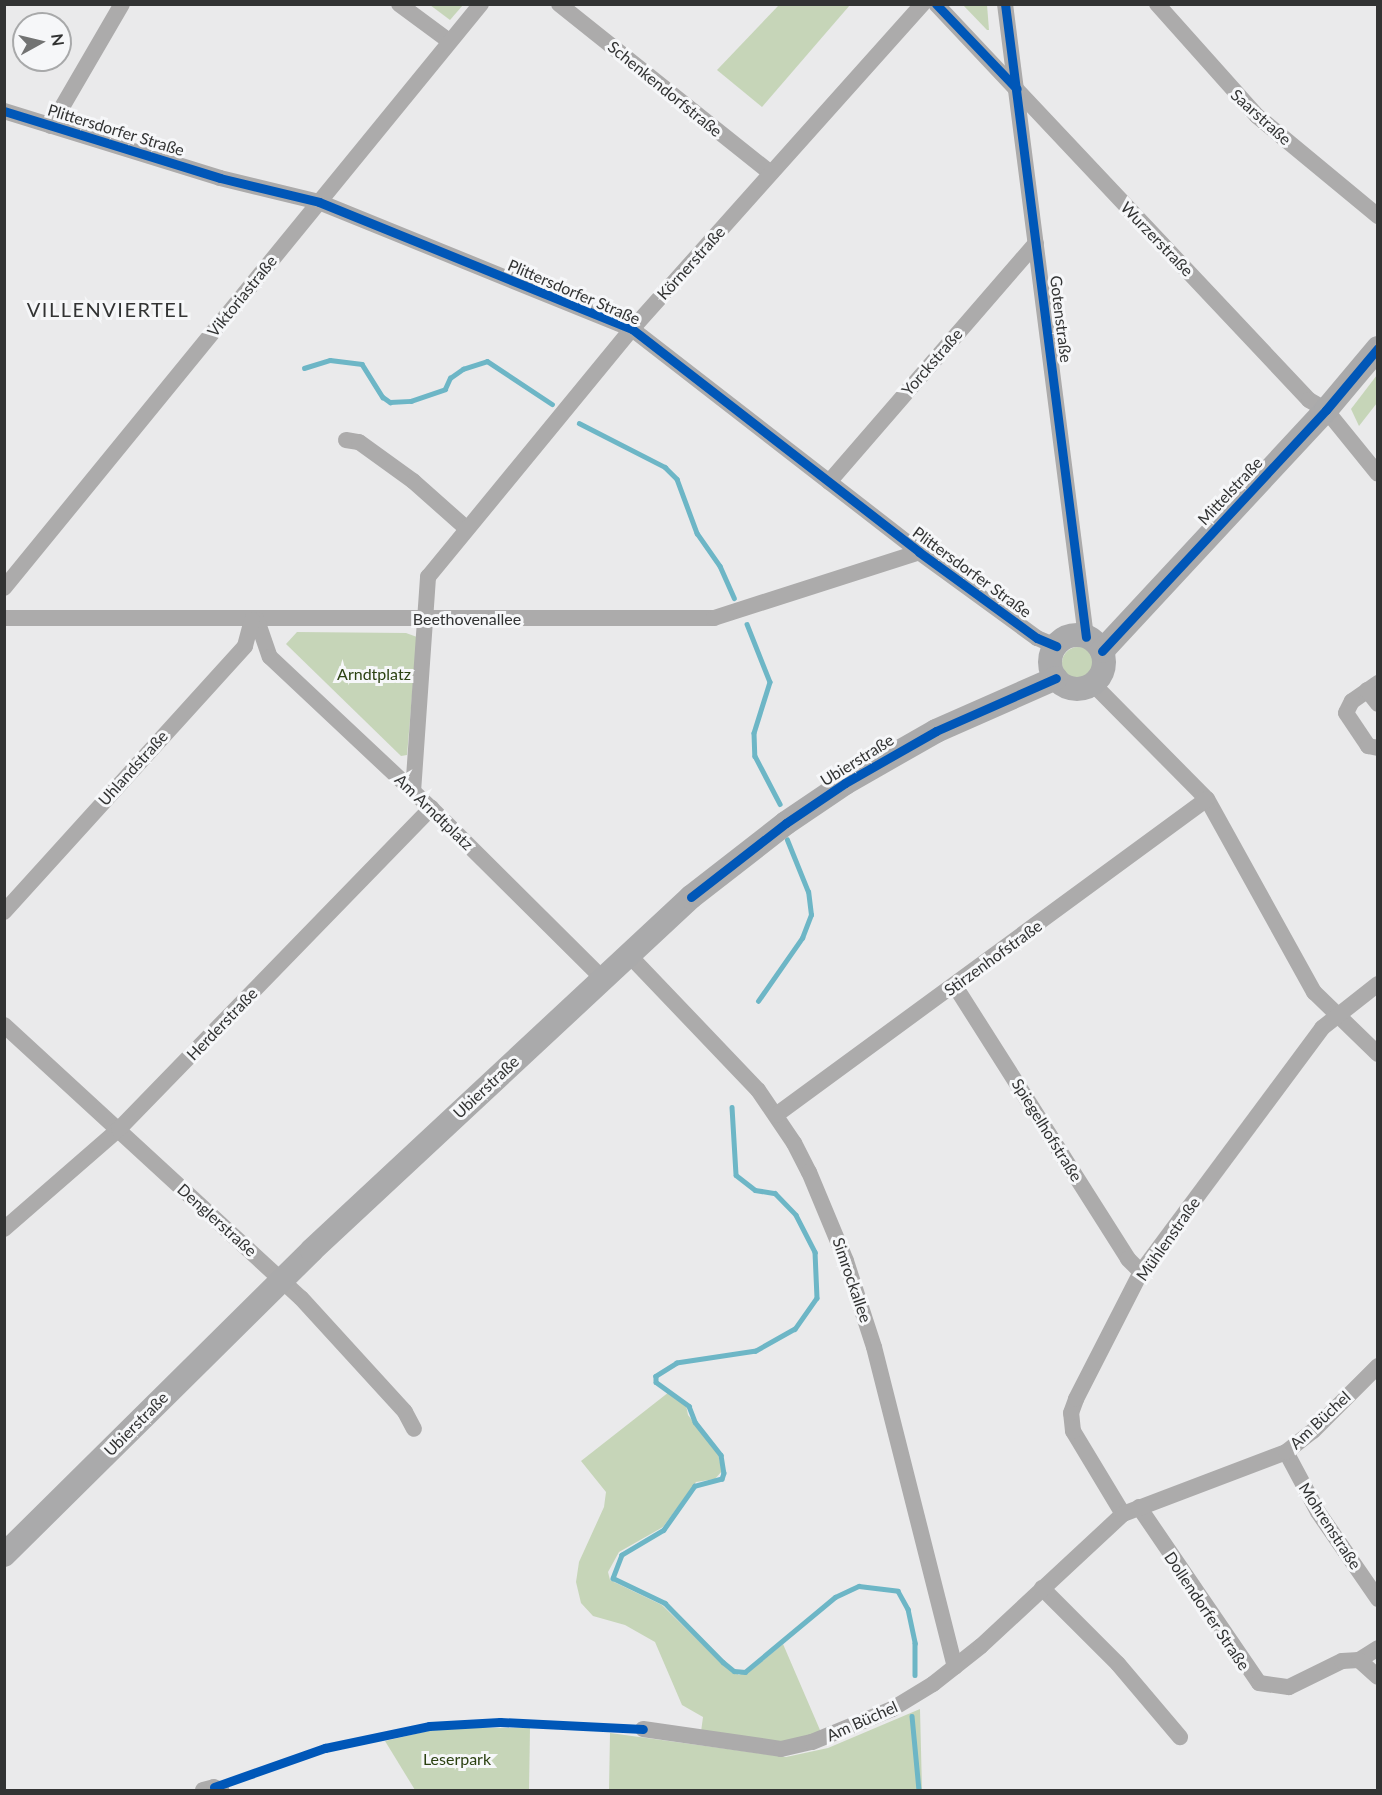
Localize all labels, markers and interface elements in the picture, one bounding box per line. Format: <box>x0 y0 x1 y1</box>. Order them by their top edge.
north arrow <box>12 12 72 72</box>
text: N <box>48 32 69 47</box>
street label: Schenkendorfstraße <box>604 37 726 141</box>
street label: Saarstraße <box>1227 85 1295 149</box>
street label: Plittersdorfer Straße <box>45 100 187 160</box>
street label: Wurzerstraße <box>1117 198 1197 280</box>
street label: Körnerstraße <box>653 222 729 304</box>
street label: Viktoriastraße <box>203 251 281 341</box>
street label: Plittersdorfer Straße <box>505 255 643 329</box>
street label: Gotenstraße <box>1046 274 1076 364</box>
district label: VILLENVIERTEL <box>27 297 189 321</box>
street label: Yorckstraße <box>898 325 966 399</box>
street label: Mittelstraße <box>1194 453 1266 529</box>
street label: Plittersdorfer Straße <box>909 522 1035 622</box>
street label: Beethovenallee <box>413 609 521 629</box>
park label: Arndtplatz <box>337 664 411 684</box>
street label: Uhlandstraße <box>94 727 172 809</box>
street label: Ubierstraße <box>817 730 897 790</box>
street label: Am Arndtplatz <box>391 770 477 854</box>
street label: Stirzenhofstraße <box>940 916 1046 1000</box>
street label: Herderstraße <box>183 984 261 1064</box>
street label: Ubierstraße <box>449 1052 523 1122</box>
street label: Spiegelhofstraße <box>1008 1075 1086 1185</box>
street label: Denglerstraße <box>173 1179 261 1261</box>
street label: Mühlenstraße <box>1132 1193 1204 1285</box>
street label: Simrockallee <box>829 1235 875 1325</box>
street label: Am Büchel <box>1286 1387 1354 1453</box>
street label: Ubierstraße <box>100 1388 172 1460</box>
street label: Mohrenstraße <box>1295 1479 1365 1573</box>
street label: Dollendorfer Straße <box>1160 1548 1254 1674</box>
street label: Am Büchel <box>823 1697 901 1745</box>
park label: Leserpark <box>423 1749 491 1769</box>

